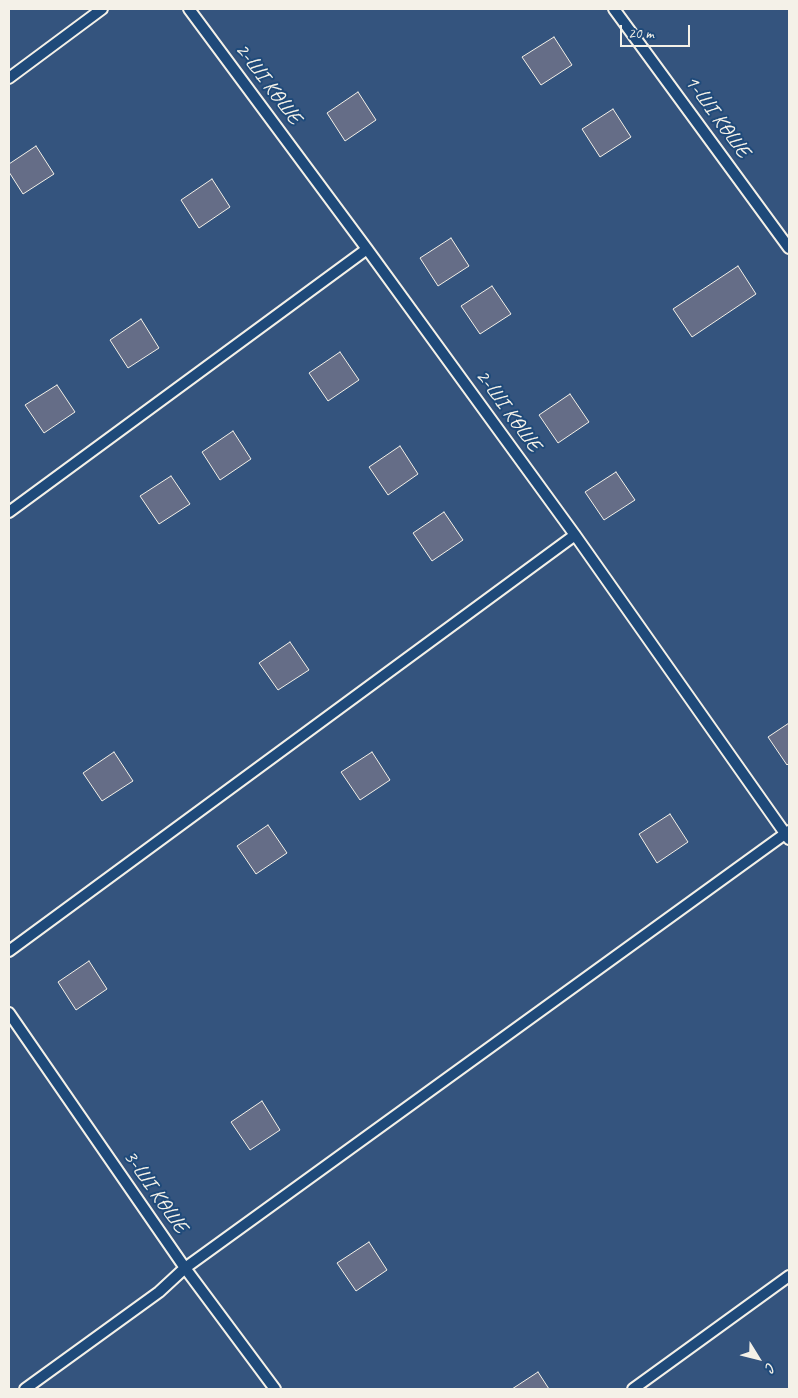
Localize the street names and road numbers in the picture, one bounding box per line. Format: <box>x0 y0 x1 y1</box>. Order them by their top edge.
street label: 2-ШІ КӨШЕ <box>229 38 307 130</box>
street label: 1-ШІ КӨШЕ <box>679 71 755 163</box>
street label: 2-ШІ КӨШЕ <box>470 365 546 457</box>
street label: 3-ШІ КӨШЕ <box>117 1145 193 1239</box>

